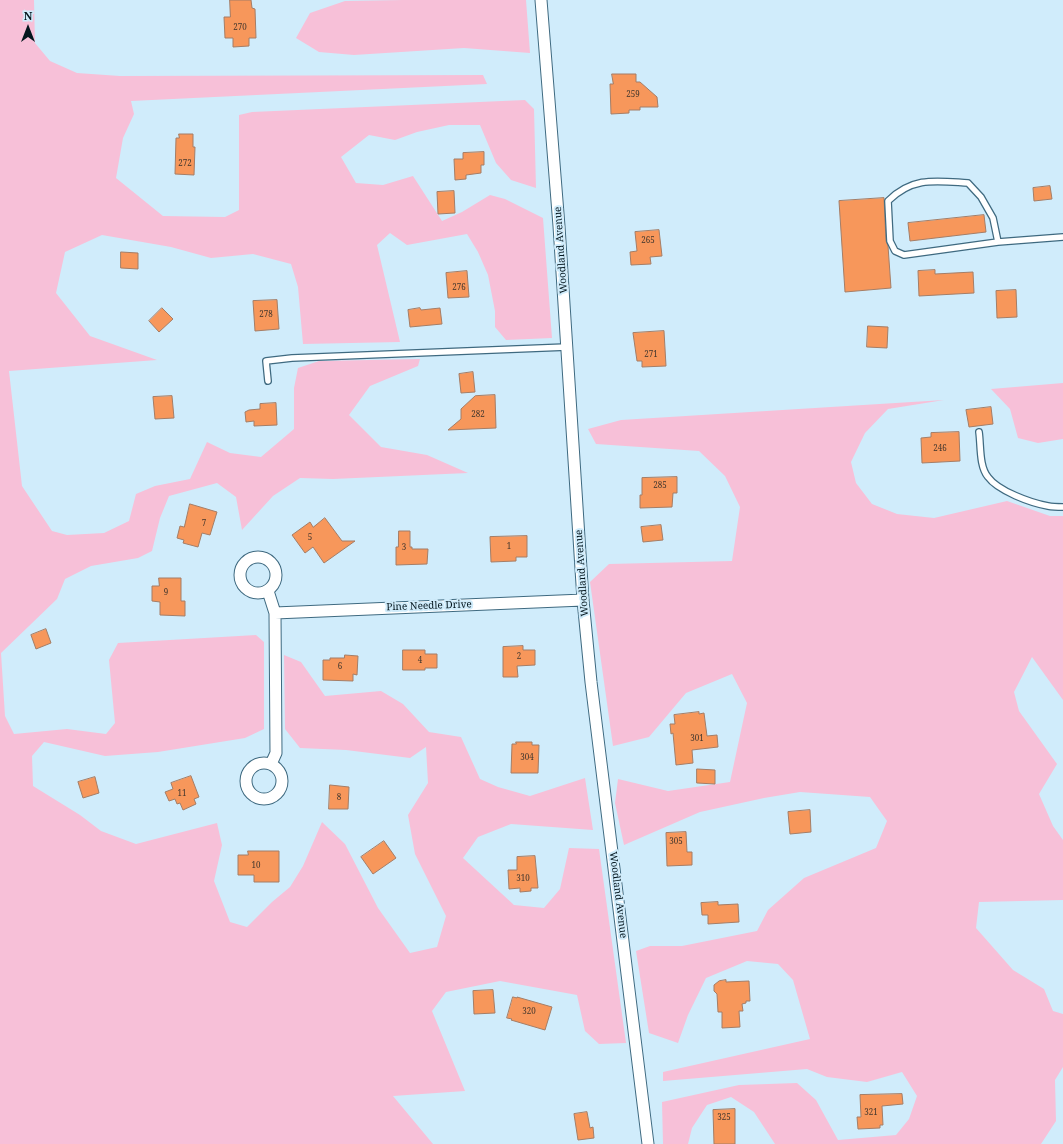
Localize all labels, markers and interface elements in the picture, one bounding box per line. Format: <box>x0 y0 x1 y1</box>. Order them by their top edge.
north arrow <box>8 8 48 48</box>
text: N <box>24 8 32 23</box>
house number: 270 <box>233 23 247 33</box>
house number: 259 <box>626 90 640 100</box>
house number: 272 <box>178 159 192 169</box>
street label: Woodland Avenue <box>552 206 570 294</box>
house number: 265 <box>641 236 655 246</box>
house number: 276 <box>452 283 466 293</box>
house number: 278 <box>259 310 273 320</box>
house number: 271 <box>644 350 658 360</box>
house number: 282 <box>471 410 485 420</box>
house number: 246 <box>933 444 947 454</box>
house number: 285 <box>653 481 667 491</box>
house number: 7 <box>202 519 206 529</box>
street label: Woodland Avenue <box>573 529 591 617</box>
house number: 5 <box>308 533 312 543</box>
house number: 1 <box>507 542 511 552</box>
house number: 3 <box>402 543 406 553</box>
house number: 9 <box>164 588 168 598</box>
street label: Pine Needle Drive <box>386 599 472 613</box>
house number: 2 <box>517 652 521 662</box>
house number: 4 <box>418 656 422 666</box>
house number: 6 <box>338 662 342 672</box>
house number: 301 <box>690 734 704 744</box>
house number: 304 <box>520 753 534 763</box>
house number: 11 <box>178 789 186 799</box>
house number: 8 <box>337 793 341 803</box>
house number: 305 <box>669 837 683 847</box>
street label: Woodland Avenue <box>607 851 629 939</box>
house number: 10 <box>252 861 260 871</box>
house number: 310 <box>516 874 530 884</box>
house number: 320 <box>522 1007 536 1017</box>
house number: 321 <box>864 1108 878 1118</box>
house number: 325 <box>717 1113 731 1123</box>

